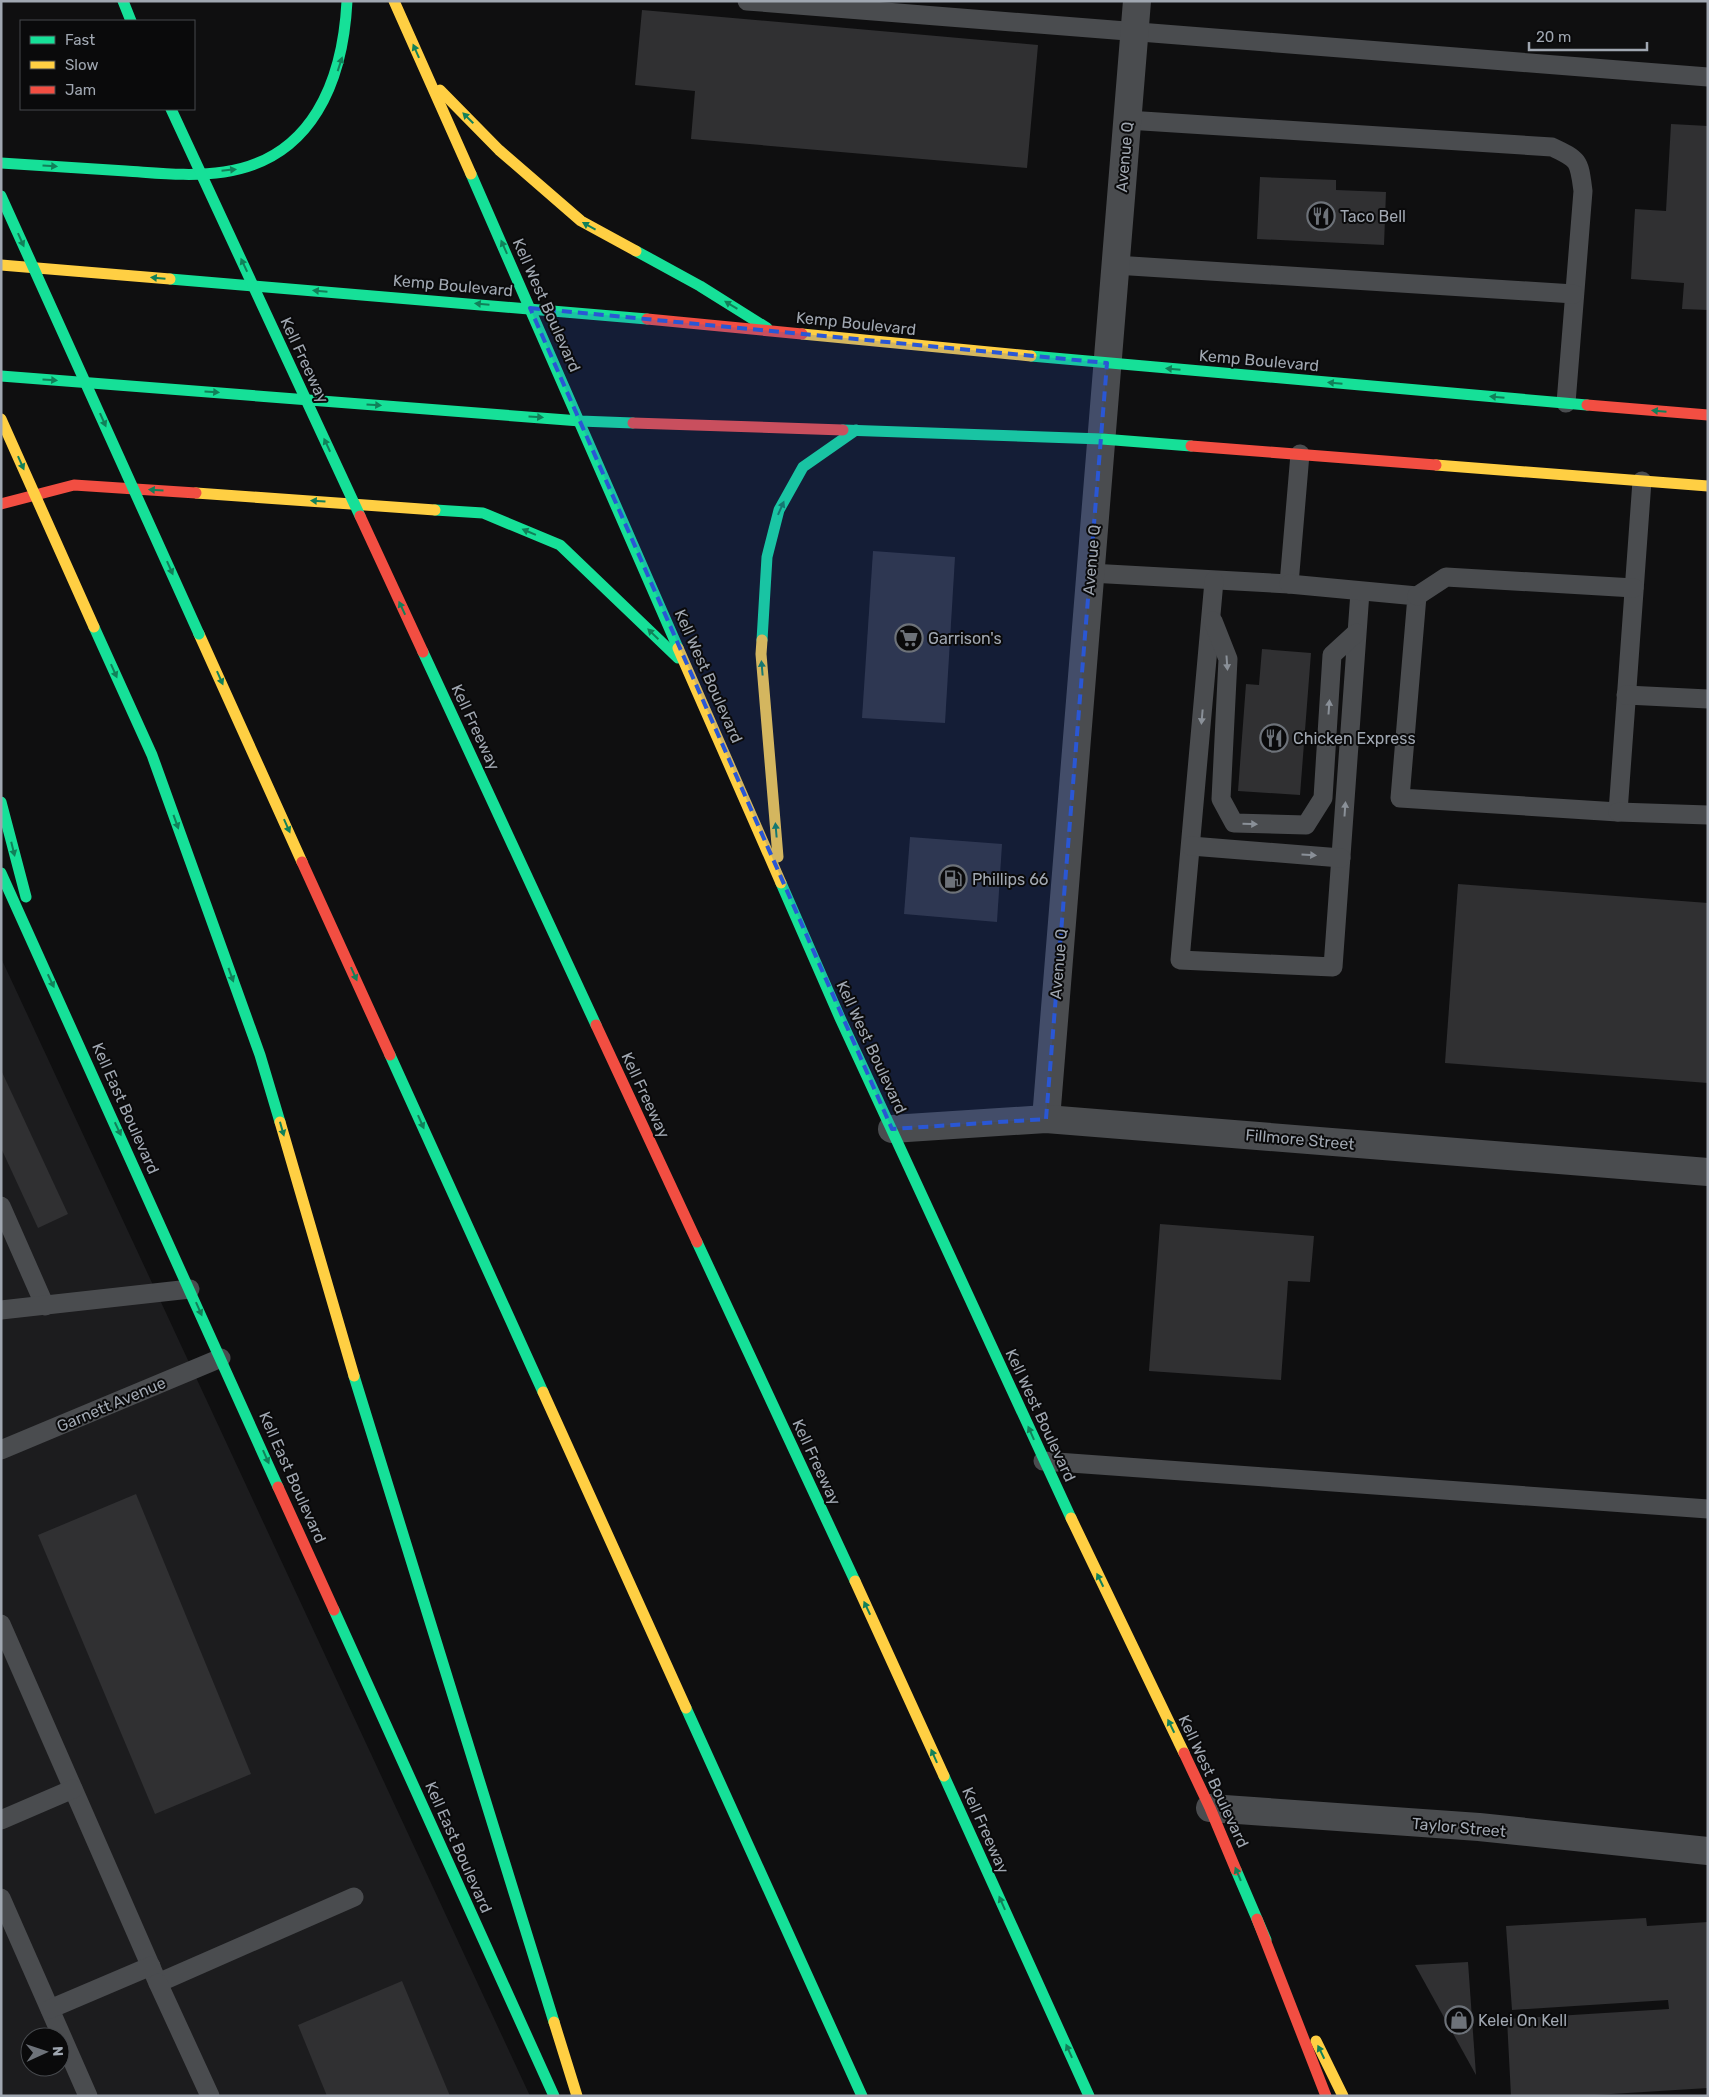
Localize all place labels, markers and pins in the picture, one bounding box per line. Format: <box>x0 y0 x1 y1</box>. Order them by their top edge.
restaurant icon: Taco Bell <box>1306 201 1336 231</box>
place label: Taco Bell <box>1340 207 1406 226</box>
supermarket icon: Garrison's <box>894 623 924 653</box>
place label: Garrison's <box>928 629 1002 648</box>
restaurant icon: Chicken Express <box>1259 723 1289 753</box>
place label: Chicken Express <box>1293 729 1416 748</box>
fuel station icon: Phillips 66 <box>938 864 968 894</box>
place label: Phillips 66 <box>972 870 1049 889</box>
shop icon: Kelei On Kell <box>1444 2005 1474 2035</box>
place label: Kelei On Kell <box>1478 2011 1567 2030</box>

